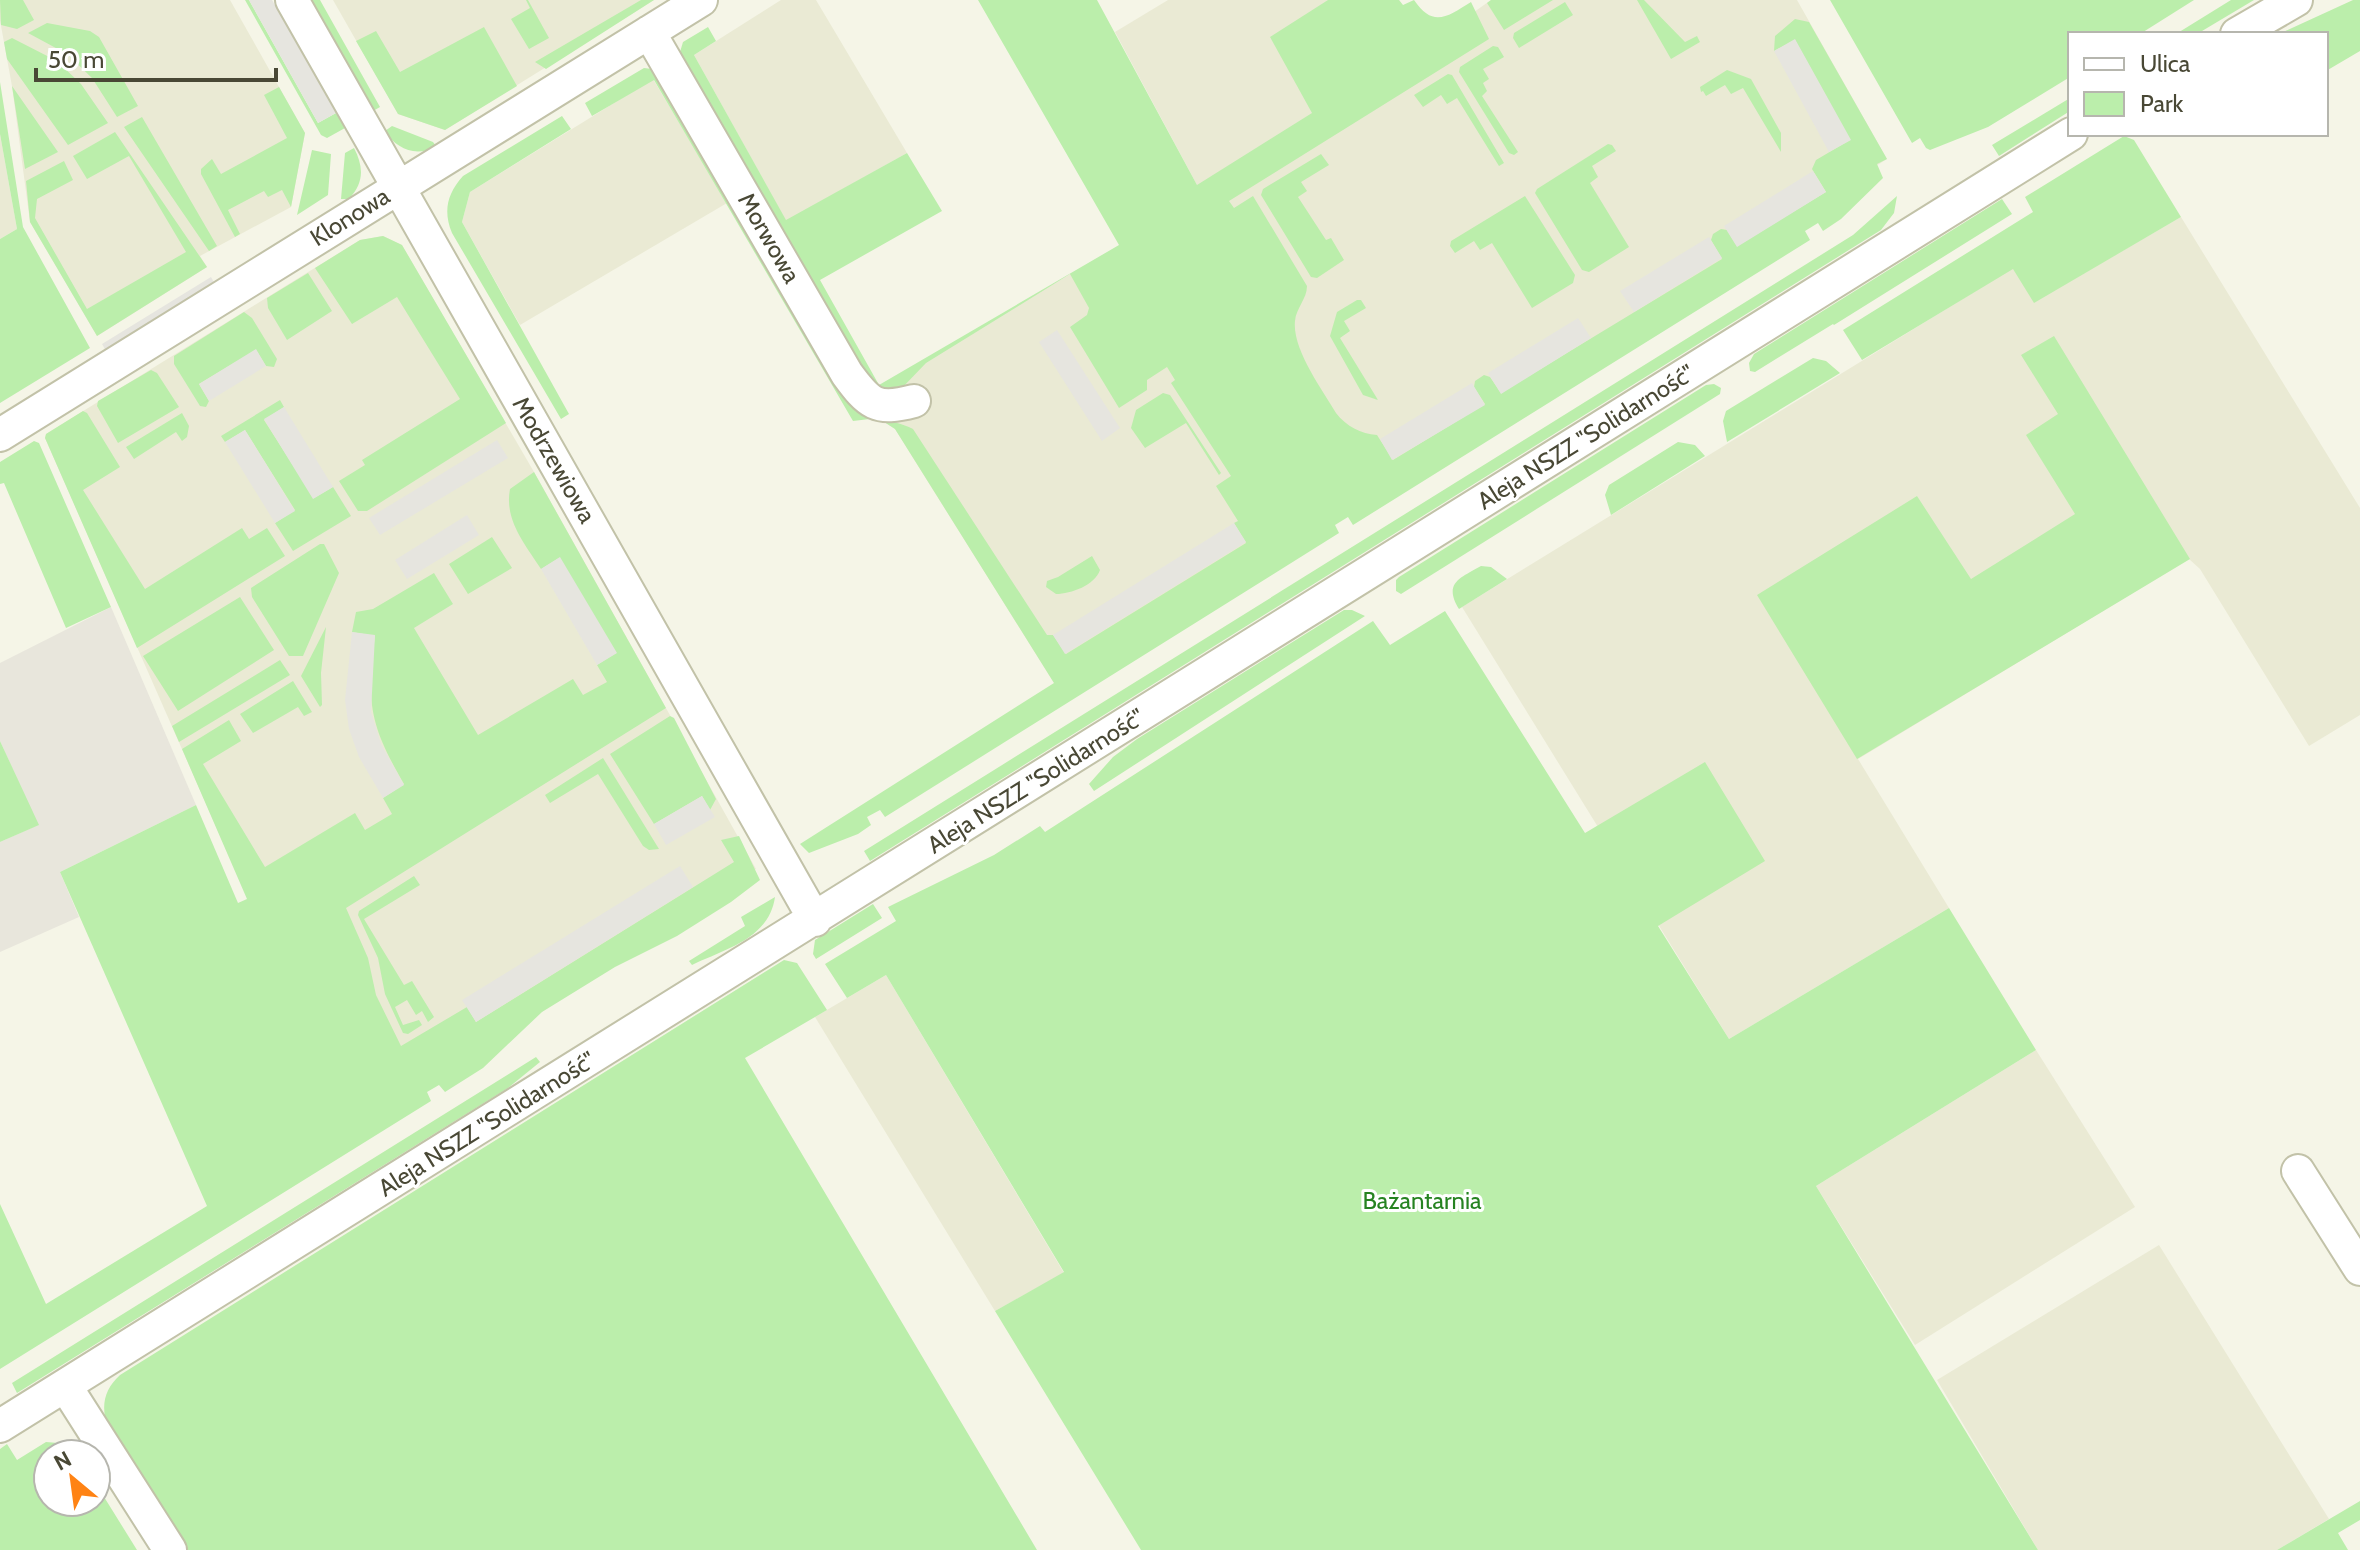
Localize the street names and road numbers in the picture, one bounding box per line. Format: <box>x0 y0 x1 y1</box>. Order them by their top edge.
street label: Klonowa <box>305 181 395 252</box>
street label: Morwowa <box>732 188 807 288</box>
street label: Aleja NSZZ "Solidarność" <box>1472 358 1700 515</box>
street label: Modrzewiowa <box>507 391 602 528</box>
street label: Aleja NSZZ "Solidarność" <box>922 702 1150 859</box>
street label: Aleja NSZZ "Solidarność" <box>373 1045 601 1202</box>

